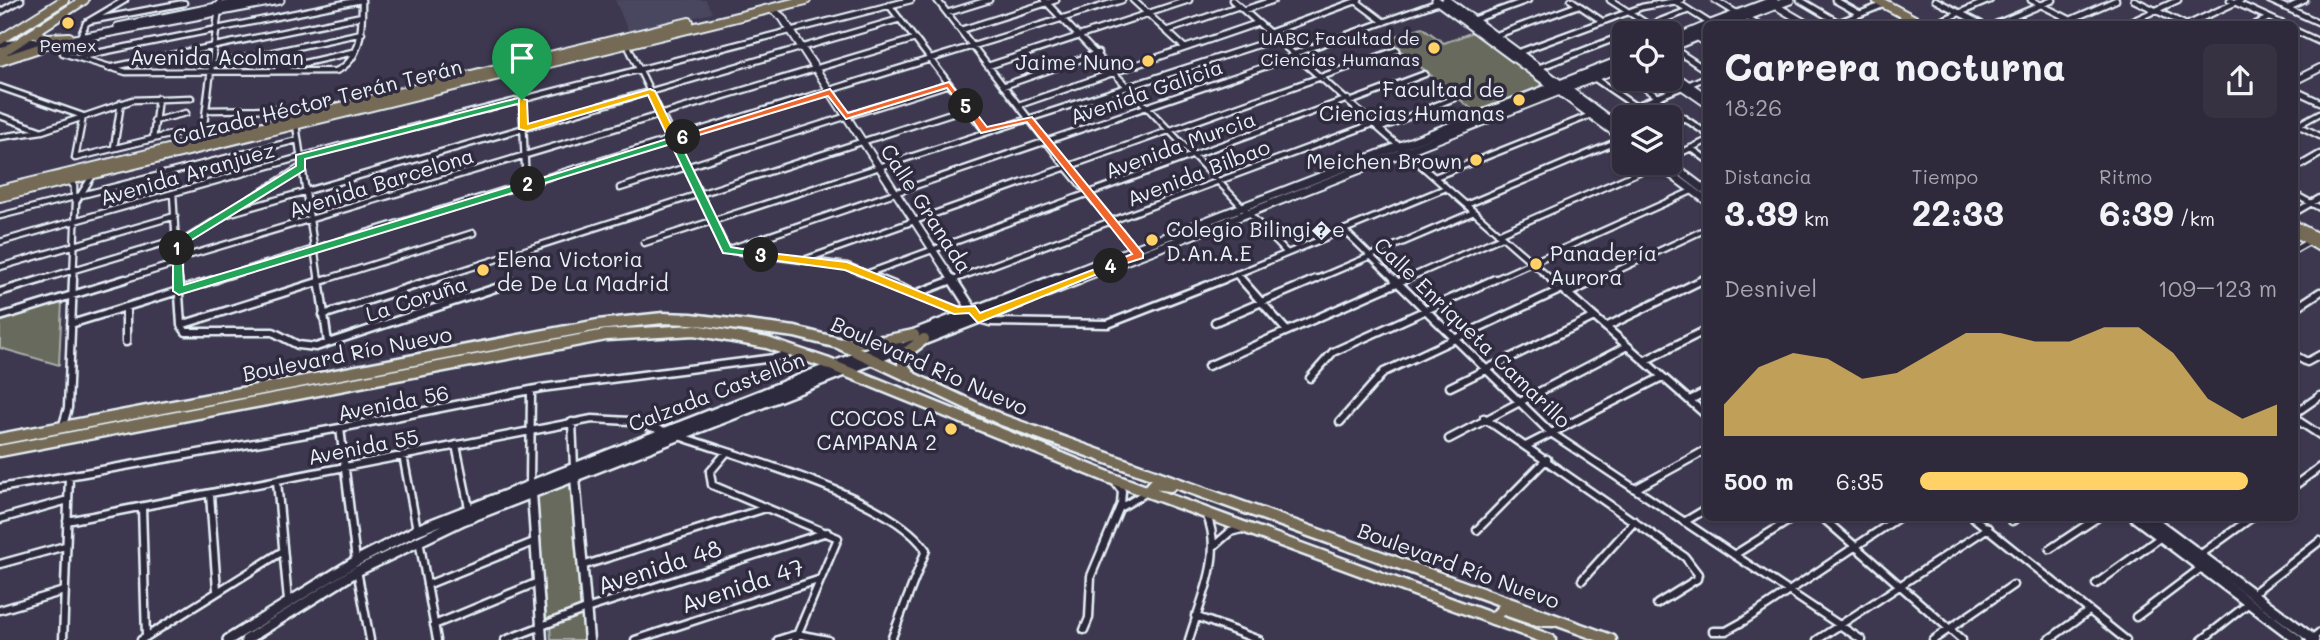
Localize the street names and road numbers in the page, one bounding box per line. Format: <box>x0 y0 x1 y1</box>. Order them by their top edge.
street label: Avenida Acolman <box>130 43 304 70</box>
street label: Calzada Héctor Terán Terán <box>170 52 464 150</box>
street label: Avenida Galicia <box>1066 52 1226 130</box>
street label: Avenida Murcia <box>1101 104 1259 184</box>
street label: Avenida Bilbao <box>1123 132 1273 212</box>
street label: Avenida Aranjuez <box>96 135 278 211</box>
street label: Calle Granada <box>875 138 979 278</box>
street label: Avenida Barcelona <box>285 141 477 223</box>
street label: Calle Enriqueta Camarillo <box>1369 231 1577 433</box>
street label: La Coruña <box>362 269 470 327</box>
street label: Boulevard Río Nuevo <box>827 309 1033 421</box>
street label: Boulevard Río Nuevo <box>240 319 454 387</box>
street label: Calzada Castellón <box>624 345 808 437</box>
street label: Avenida 56 <box>335 378 451 426</box>
street label: Avenida 55 <box>305 422 421 470</box>
street label: Boulevard Río Nuevo <box>1354 516 1564 614</box>
street label: Avenida 48 <box>593 531 725 601</box>
street label: Avenida 47 <box>676 551 808 619</box>

